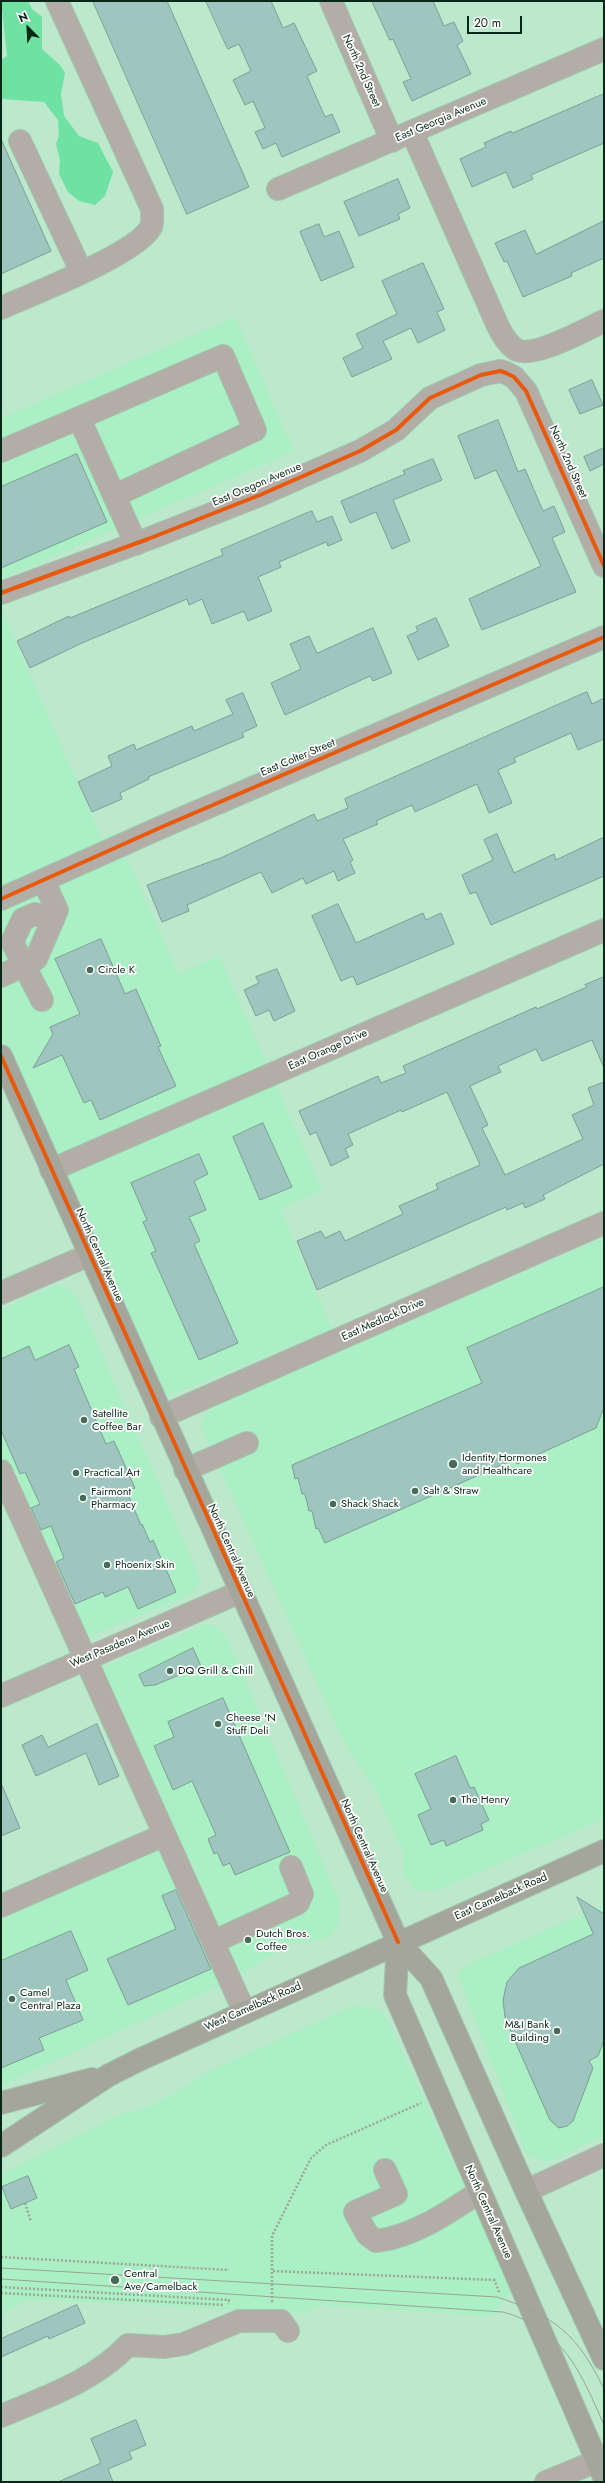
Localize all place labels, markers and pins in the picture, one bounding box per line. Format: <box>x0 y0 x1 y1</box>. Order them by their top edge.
place label: Circle K <box>98 963 135 977</box>
marker: Circle K <box>85 965 95 975</box>
place label: Satellite Coffee Bar <box>92 1407 142 1433</box>
marker: Satellite Coffee Bar <box>79 1415 89 1425</box>
place label: Identity Hormones and Healthcare <box>462 1451 547 1477</box>
marker: Identity Hormones and Healthcare <box>447 1458 459 1470</box>
place label: Practical Art <box>84 1466 140 1480</box>
marker: Practical Art <box>71 1468 81 1478</box>
place label: Salt & Straw <box>423 1484 479 1498</box>
place label: Fairmont Pharmacy <box>91 1485 136 1511</box>
marker: Salt & Straw <box>410 1486 420 1496</box>
marker: Fairmont Pharmacy <box>78 1493 88 1503</box>
place label: Shack Shack <box>341 1497 399 1511</box>
marker: Shack Shack <box>328 1499 338 1509</box>
place label: Phoenix Skin <box>115 1558 175 1572</box>
marker: Phoenix Skin <box>102 1560 112 1570</box>
place label: DQ Grill & Chill <box>178 1664 253 1678</box>
marker: DQ Grill & Chill <box>165 1666 175 1676</box>
place label: Cheese 'N Stuff Deli <box>226 1711 276 1737</box>
marker: Cheese 'N Stuff Deli <box>213 1719 223 1729</box>
place label: The Henry <box>461 1793 509 1807</box>
marker: The Henry <box>448 1795 458 1805</box>
place label: Dutch Bros. Coffee <box>256 1927 310 1953</box>
marker: Dutch Bros. Coffee <box>243 1935 253 1945</box>
place label: Camel Central Plaza <box>20 1986 81 2012</box>
marker: Camel Central Plaza <box>7 1994 17 2004</box>
place label: M&I Bank Building <box>505 2018 549 2044</box>
marker: M&I Bank Building <box>552 2026 562 2036</box>
place label: Central Ave/Camelback <box>124 2267 197 2293</box>
marker: Central Ave/Camelback <box>109 2274 121 2286</box>

